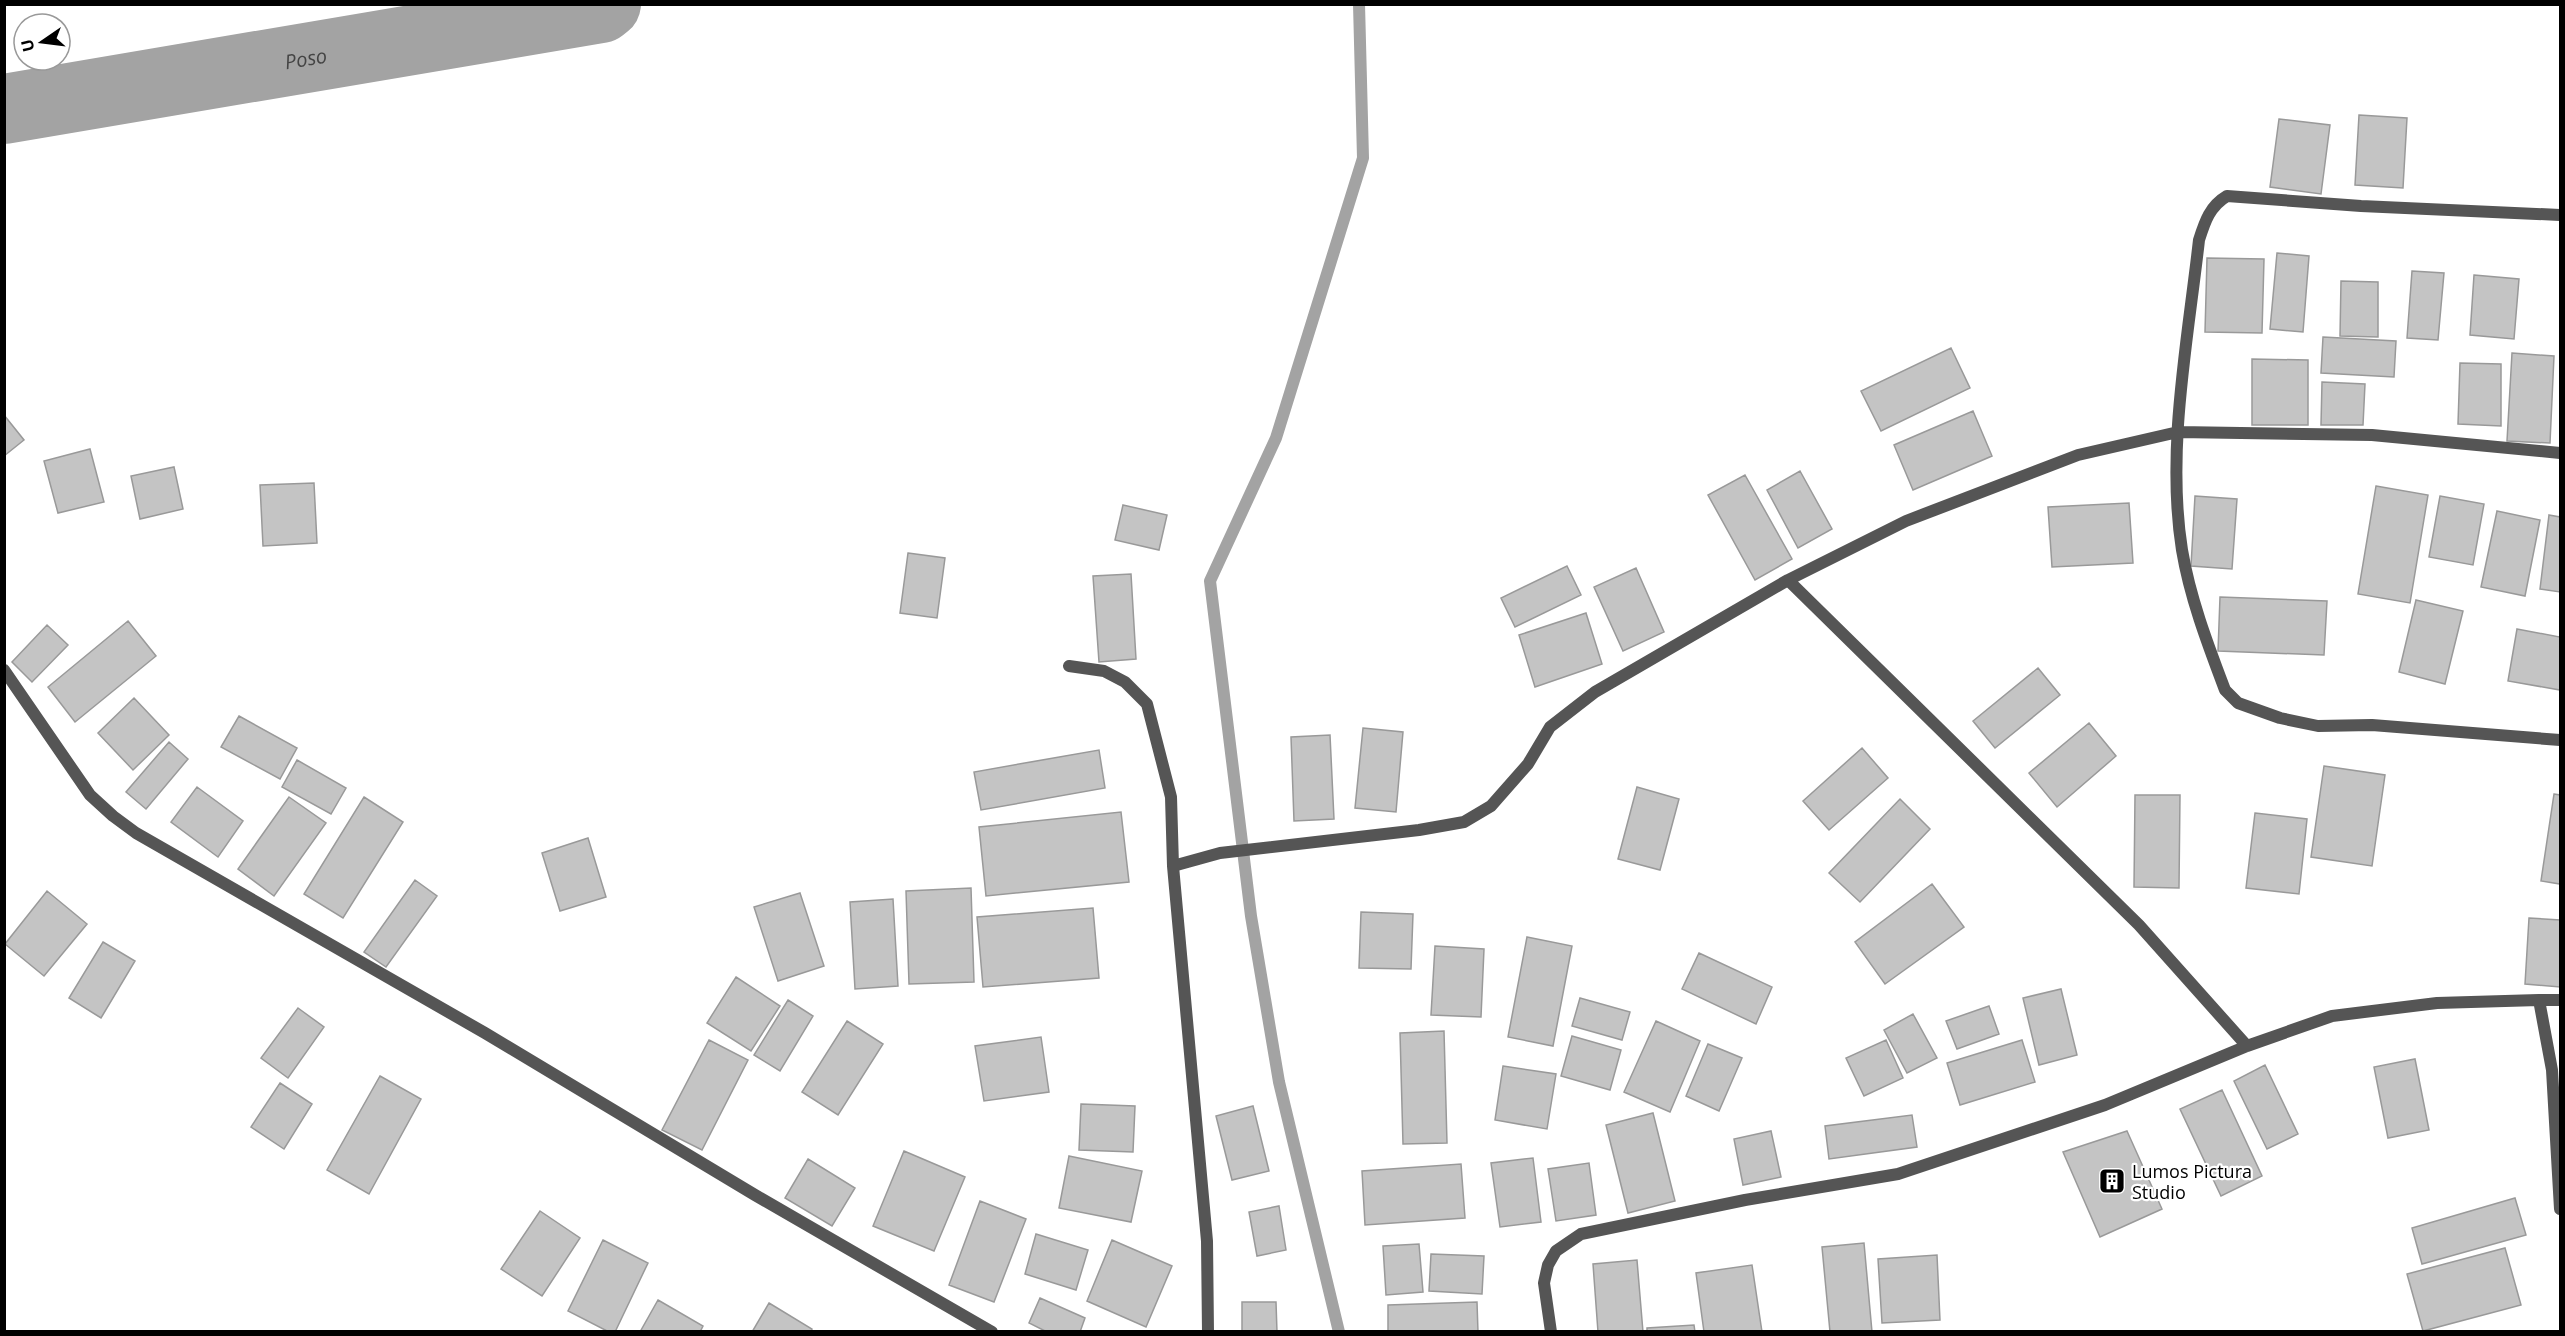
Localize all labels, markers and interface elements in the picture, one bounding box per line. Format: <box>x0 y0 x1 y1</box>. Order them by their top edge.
north arrow <box>12 12 72 72</box>
text: U <box>15 37 40 54</box>
water label: Poso <box>283 41 329 75</box>
place label: Lumos Pictura Studio <box>2132 1159 2252 1204</box>
building icon: Lumos Pictura Studio <box>2097 1166 2127 1196</box>

